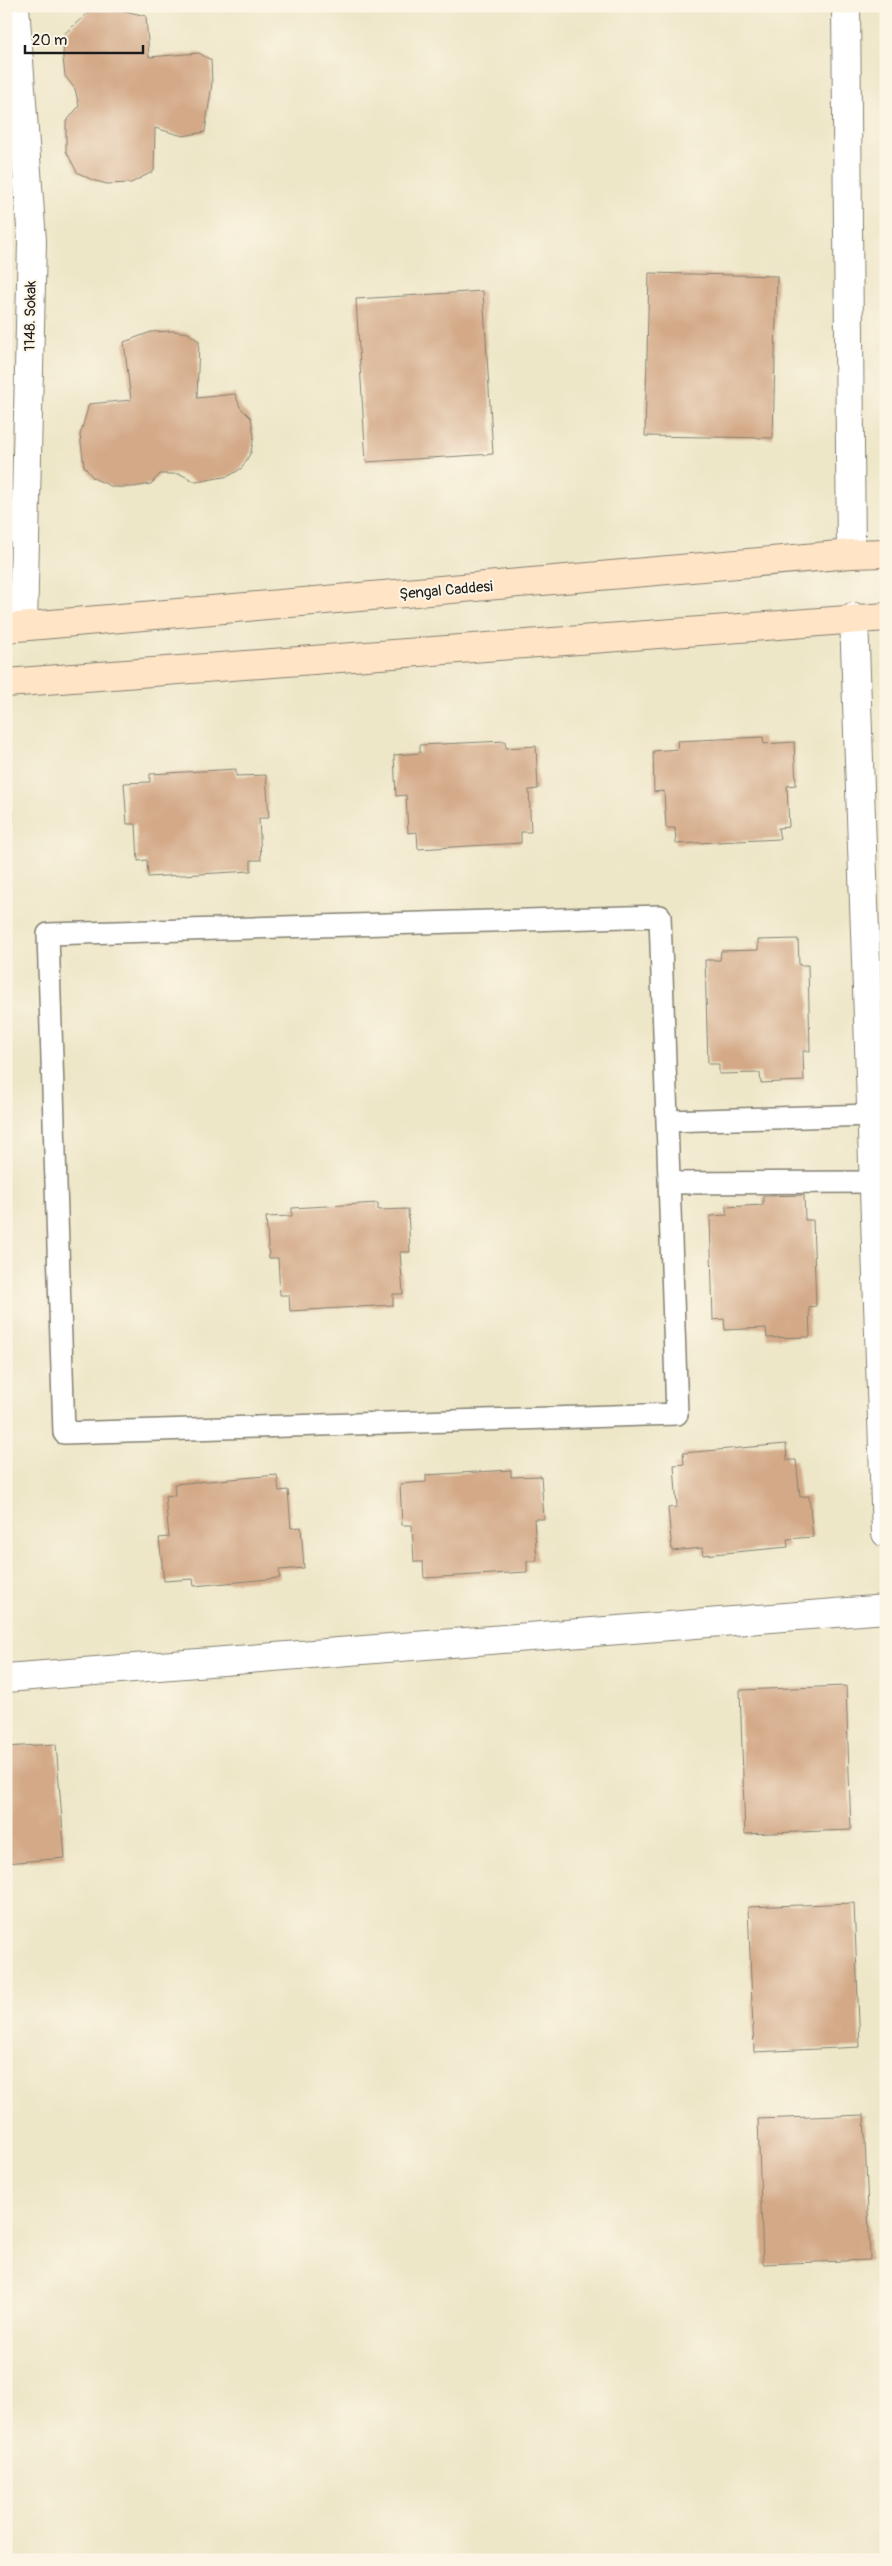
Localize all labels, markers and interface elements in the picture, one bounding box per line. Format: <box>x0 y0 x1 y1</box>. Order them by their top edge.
scale bar <box>25 22 142 54</box>
text: 20 m <box>32 31 67 50</box>
street label: 1148. Sokak <box>20 280 41 352</box>
street label: Şengal Caddesi <box>399 577 494 604</box>

